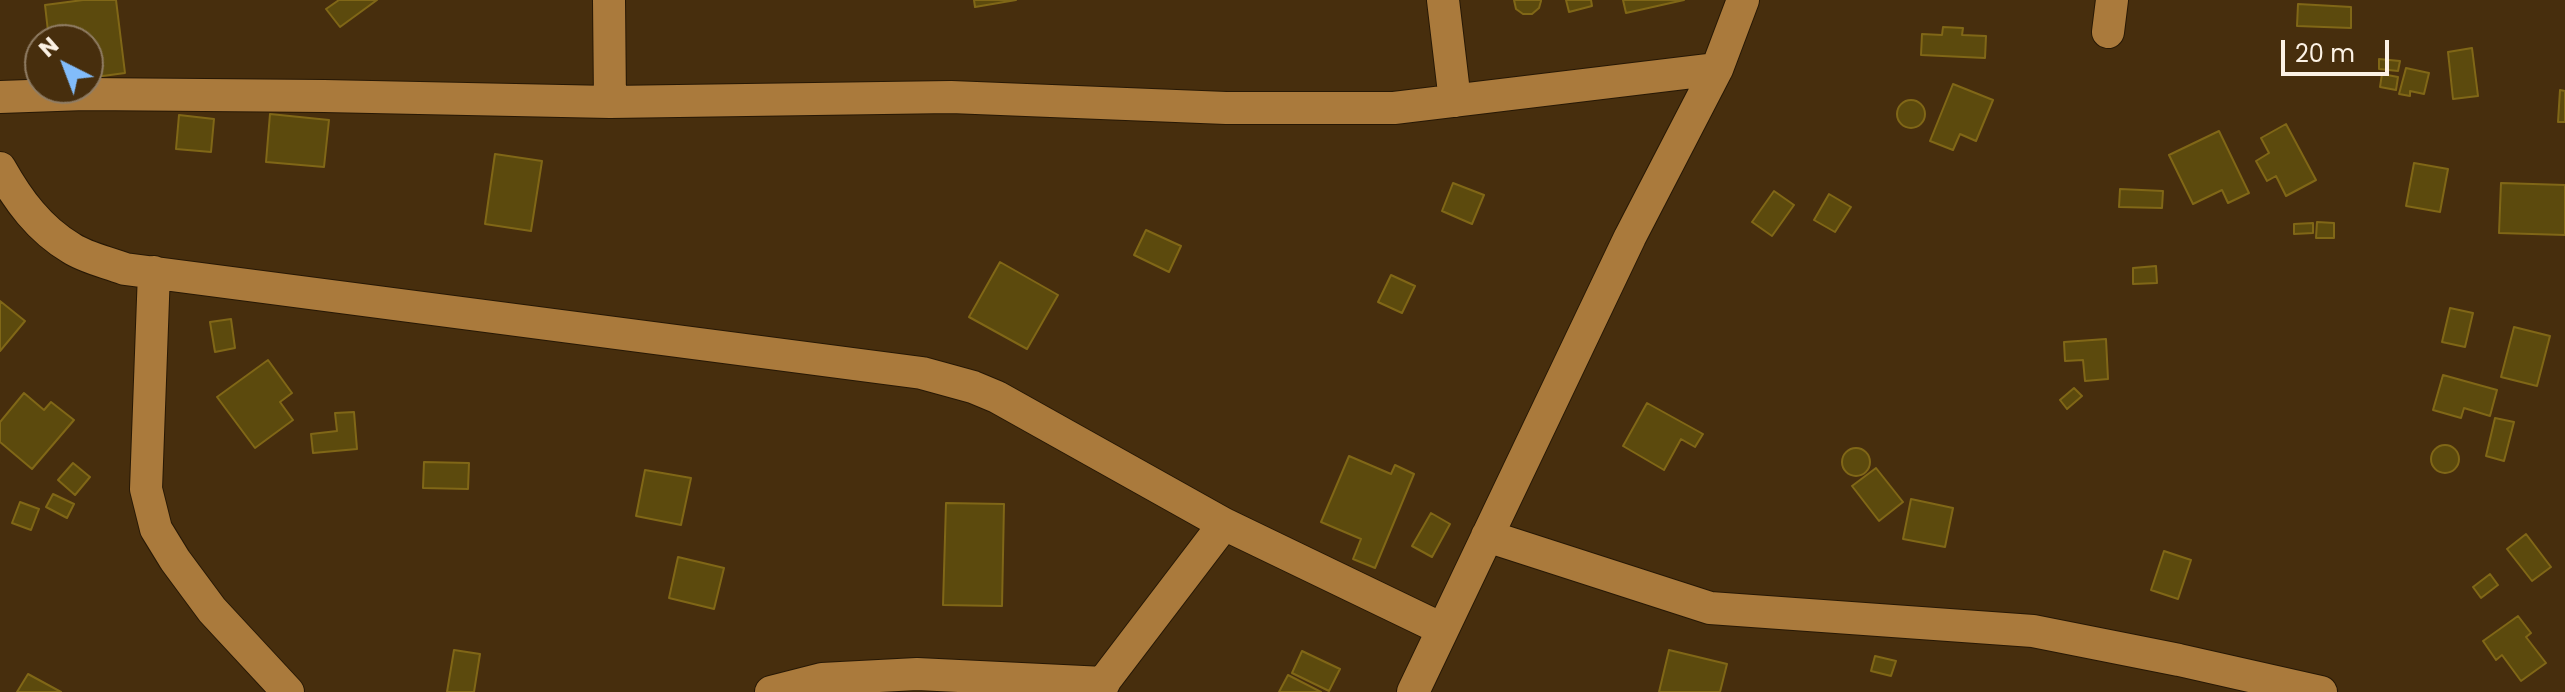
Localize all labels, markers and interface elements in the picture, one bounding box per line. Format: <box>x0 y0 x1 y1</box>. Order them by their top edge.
north arrow <box>24 24 104 104</box>
scale bar <box>2285 24 2393 74</box>
text: N <box>32 30 65 64</box>
text: 20 m <box>2295 37 2355 70</box>

